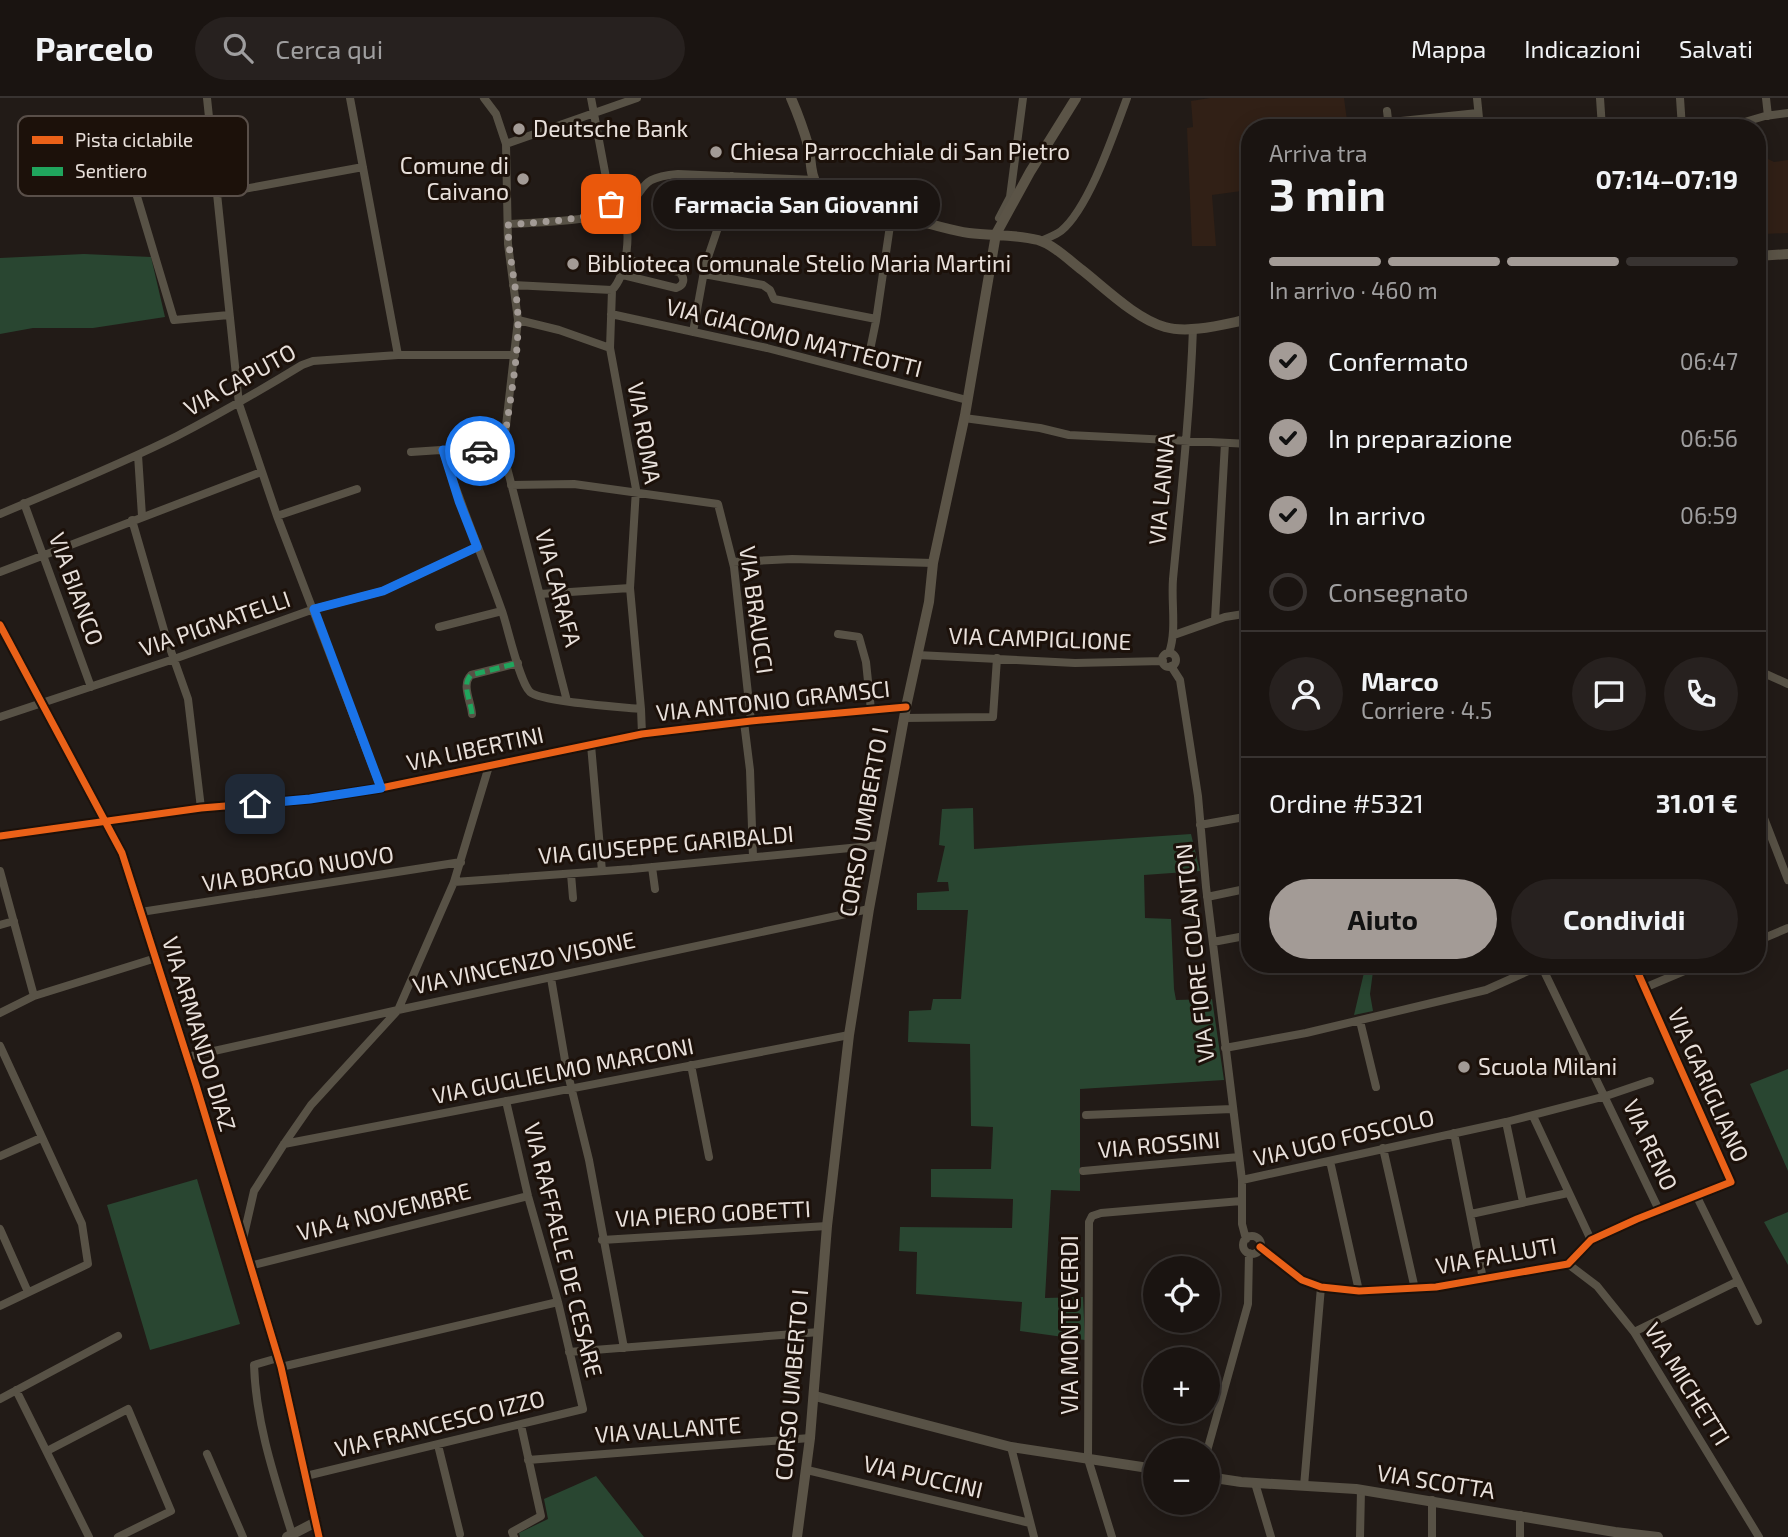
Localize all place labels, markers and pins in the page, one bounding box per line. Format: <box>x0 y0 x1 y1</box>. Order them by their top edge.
place label: Deutsche Bank <box>533 114 689 142</box>
marker: Deutsche Bank <box>511 121 527 137</box>
place label: Chiesa Parrocchiale di San Pietro <box>730 137 1070 165</box>
marker: Chiesa Parrocchiale di San Pietro <box>708 144 724 160</box>
place label: Comune di Caivano <box>400 151 509 205</box>
marker: Comune di Caivano <box>515 171 531 187</box>
pin <box>581 174 641 234</box>
callout: Farmacia San Giovanni <box>653 180 940 228</box>
place label: Biblioteca Comunale Stelio Maria Martini <box>587 249 1011 277</box>
marker: Biblioteca Comunale Stelio Maria Martini <box>565 256 581 272</box>
pin <box>225 774 285 834</box>
place label: Scuola Milani <box>1478 1052 1617 1080</box>
marker: Scuola Milani <box>1456 1059 1472 1075</box>

